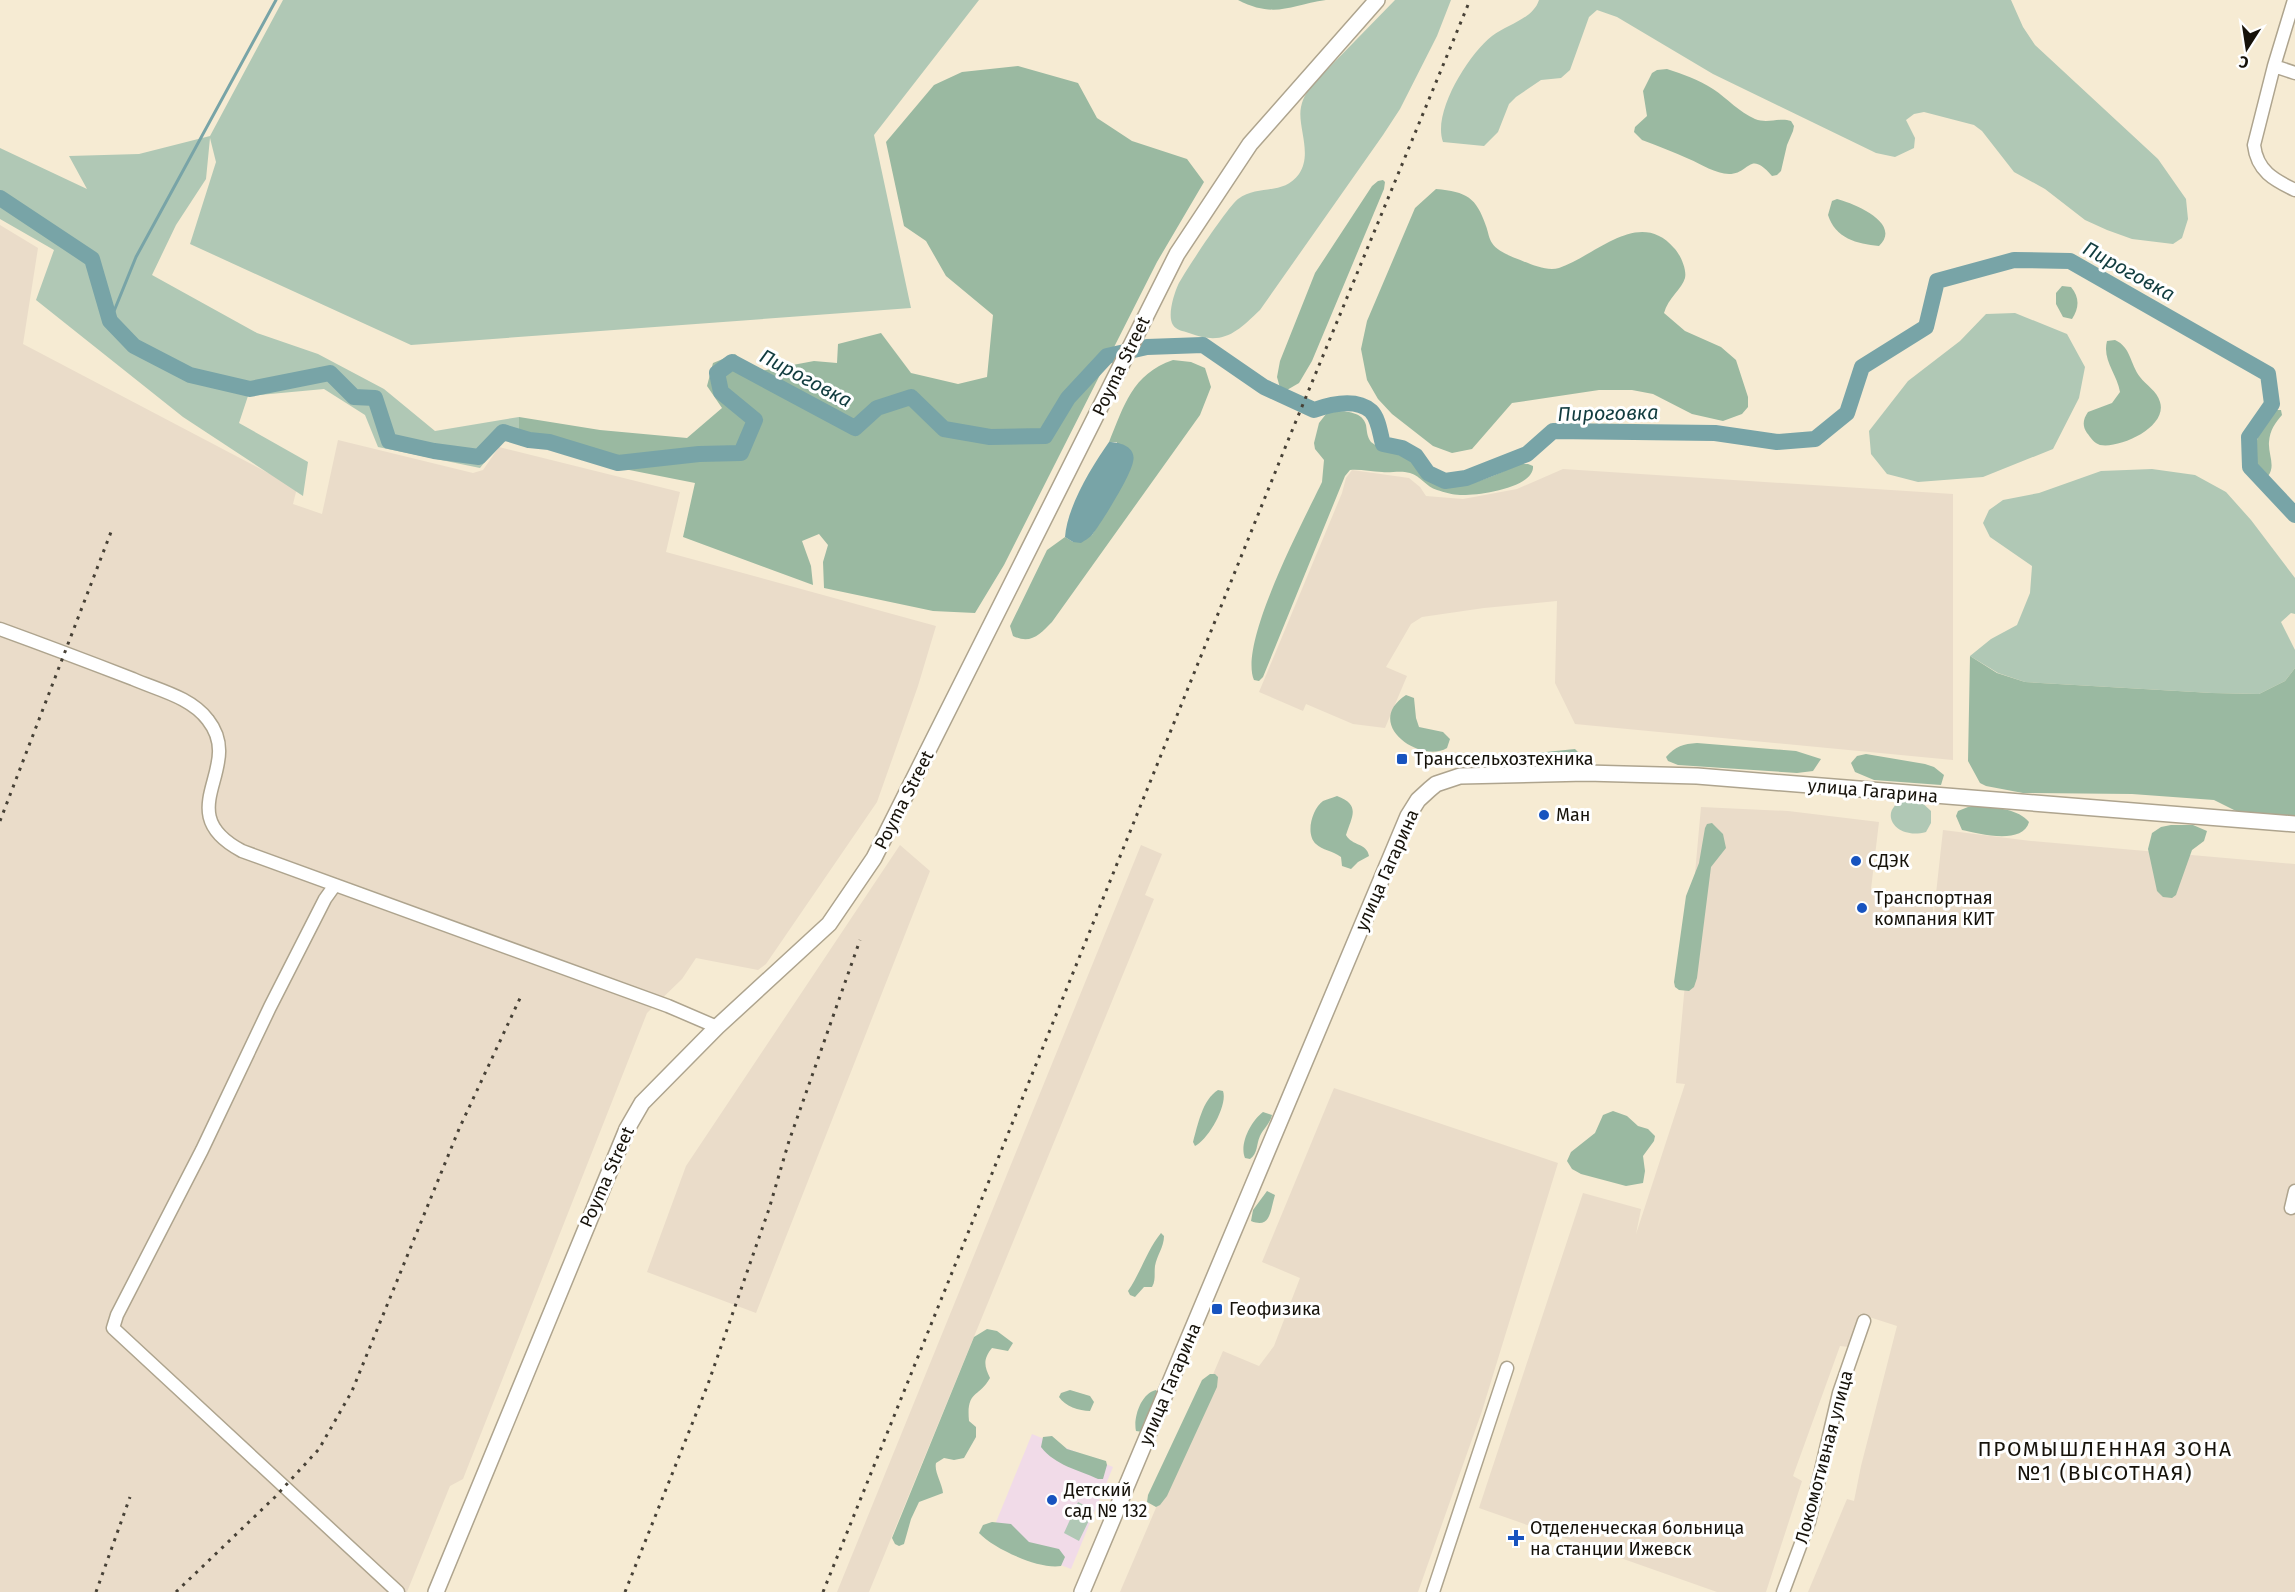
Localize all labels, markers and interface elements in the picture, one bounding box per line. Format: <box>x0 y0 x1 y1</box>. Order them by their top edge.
north arrow <box>2217 18 2277 78</box>
text: С <box>2237 52 2250 72</box>
water label: Пироговка <box>2079 236 2179 306</box>
street label: Poyma Street <box>1087 312 1155 419</box>
water label: Пироговка <box>756 344 856 412</box>
water label: Пироговка <box>1557 400 1659 426</box>
street label: Poyma Street <box>870 746 939 853</box>
place label: Транссельхозтехника <box>1414 748 1594 770</box>
marker: Транссельхозтехника <box>1395 752 1409 766</box>
street label: улица Гагарина <box>1807 774 1939 808</box>
place label: Ман <box>1556 804 1590 826</box>
street label: улица Гагарина <box>1350 806 1424 934</box>
marker: Ман <box>1537 808 1551 822</box>
place label: СДЭК <box>1868 850 1910 872</box>
marker: СДЭК <box>1849 854 1863 868</box>
place label: Транспортная компания КИТ <box>1874 887 1995 930</box>
marker: Транспортная компания КИТ <box>1855 901 1869 915</box>
street label: Poyma Street <box>575 1123 639 1231</box>
place label: Геофизика <box>1229 1298 1321 1320</box>
marker: Геофизика <box>1210 1302 1224 1316</box>
street label: улица Гагарина <box>1134 1319 1206 1449</box>
street label: Локомотивная улица <box>1790 1368 1858 1546</box>
district label: ПРОМЫШЛЕННАЯ ЗОНА №1 (ВЫСОТНАЯ) <box>1978 1436 2232 1486</box>
place label: Детский сад № 132 <box>1063 1479 1148 1522</box>
marker: Детский сад № 132 <box>1045 1493 1059 1507</box>
place label: Отделенческая больница на станции Ижевск <box>1530 1517 1744 1560</box>
marker: Отделенческая больница на станции Ижевск <box>1507 1529 1525 1547</box>

